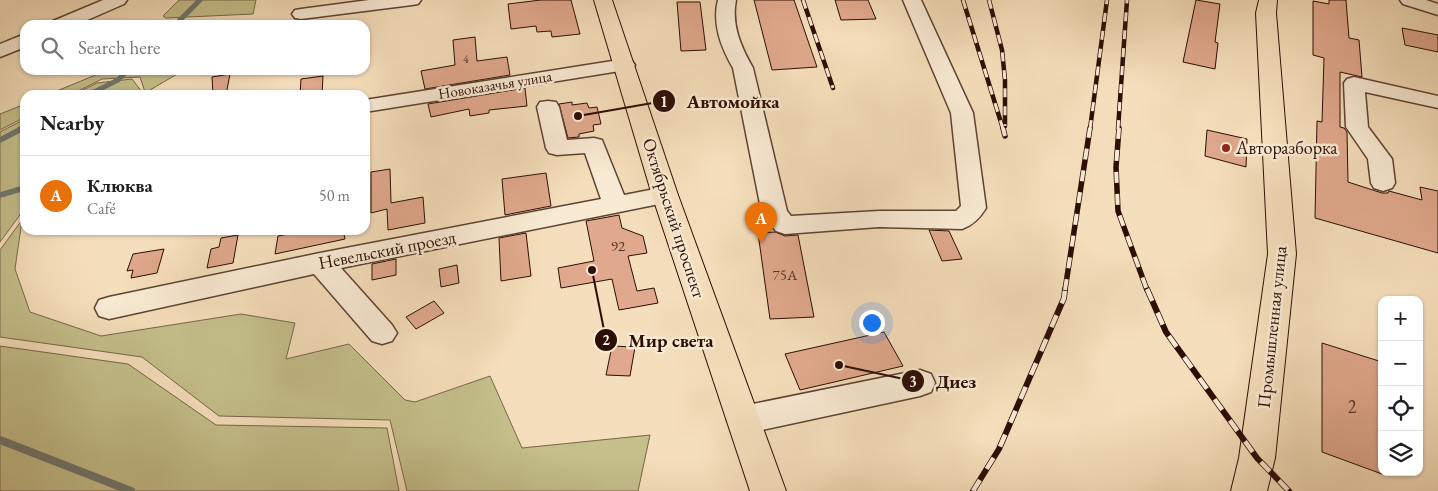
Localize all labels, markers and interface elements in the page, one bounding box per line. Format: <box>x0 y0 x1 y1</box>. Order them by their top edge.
search box <box>20 20 370 75</box>
icon: search <box>38 34 66 62</box>
text: Search here <box>78 35 160 60</box>
house number: 4 <box>463 51 469 67</box>
street label: Новоказачья улица <box>437 66 553 103</box>
callout: Автомойка <box>651 84 789 118</box>
text: Автомойка <box>686 89 780 114</box>
text: 1 <box>660 92 668 111</box>
text: Nearby <box>40 109 104 136</box>
street label: Октябрьский проспект <box>638 135 711 301</box>
place label: Авторазборка <box>1235 136 1338 159</box>
marker: Авторазборка <box>1220 142 1232 154</box>
text: Клюква <box>87 173 153 198</box>
text: A <box>50 185 62 206</box>
text: 50 m <box>319 185 350 206</box>
text: Café <box>87 198 116 219</box>
pin: A <box>745 202 777 243</box>
street label: Невельский проезд <box>316 225 458 274</box>
house number: 92 <box>611 236 626 255</box>
street label: Промышленная улица <box>1252 244 1292 409</box>
house number: 75А <box>773 265 798 284</box>
map controls <box>1378 296 1423 476</box>
button: + <box>1378 296 1423 341</box>
your location <box>859 310 885 336</box>
callout: Мир света <box>593 323 724 357</box>
text: Мир света <box>628 328 714 353</box>
text: 2 <box>602 330 610 349</box>
button: − <box>1378 341 1423 386</box>
callout: Диез <box>900 364 986 398</box>
text: Диез <box>936 369 976 394</box>
text: 3 <box>909 372 917 391</box>
button: locate <box>1378 386 1423 431</box>
house number: 2 <box>1348 395 1357 418</box>
button: layers <box>1378 431 1423 476</box>

